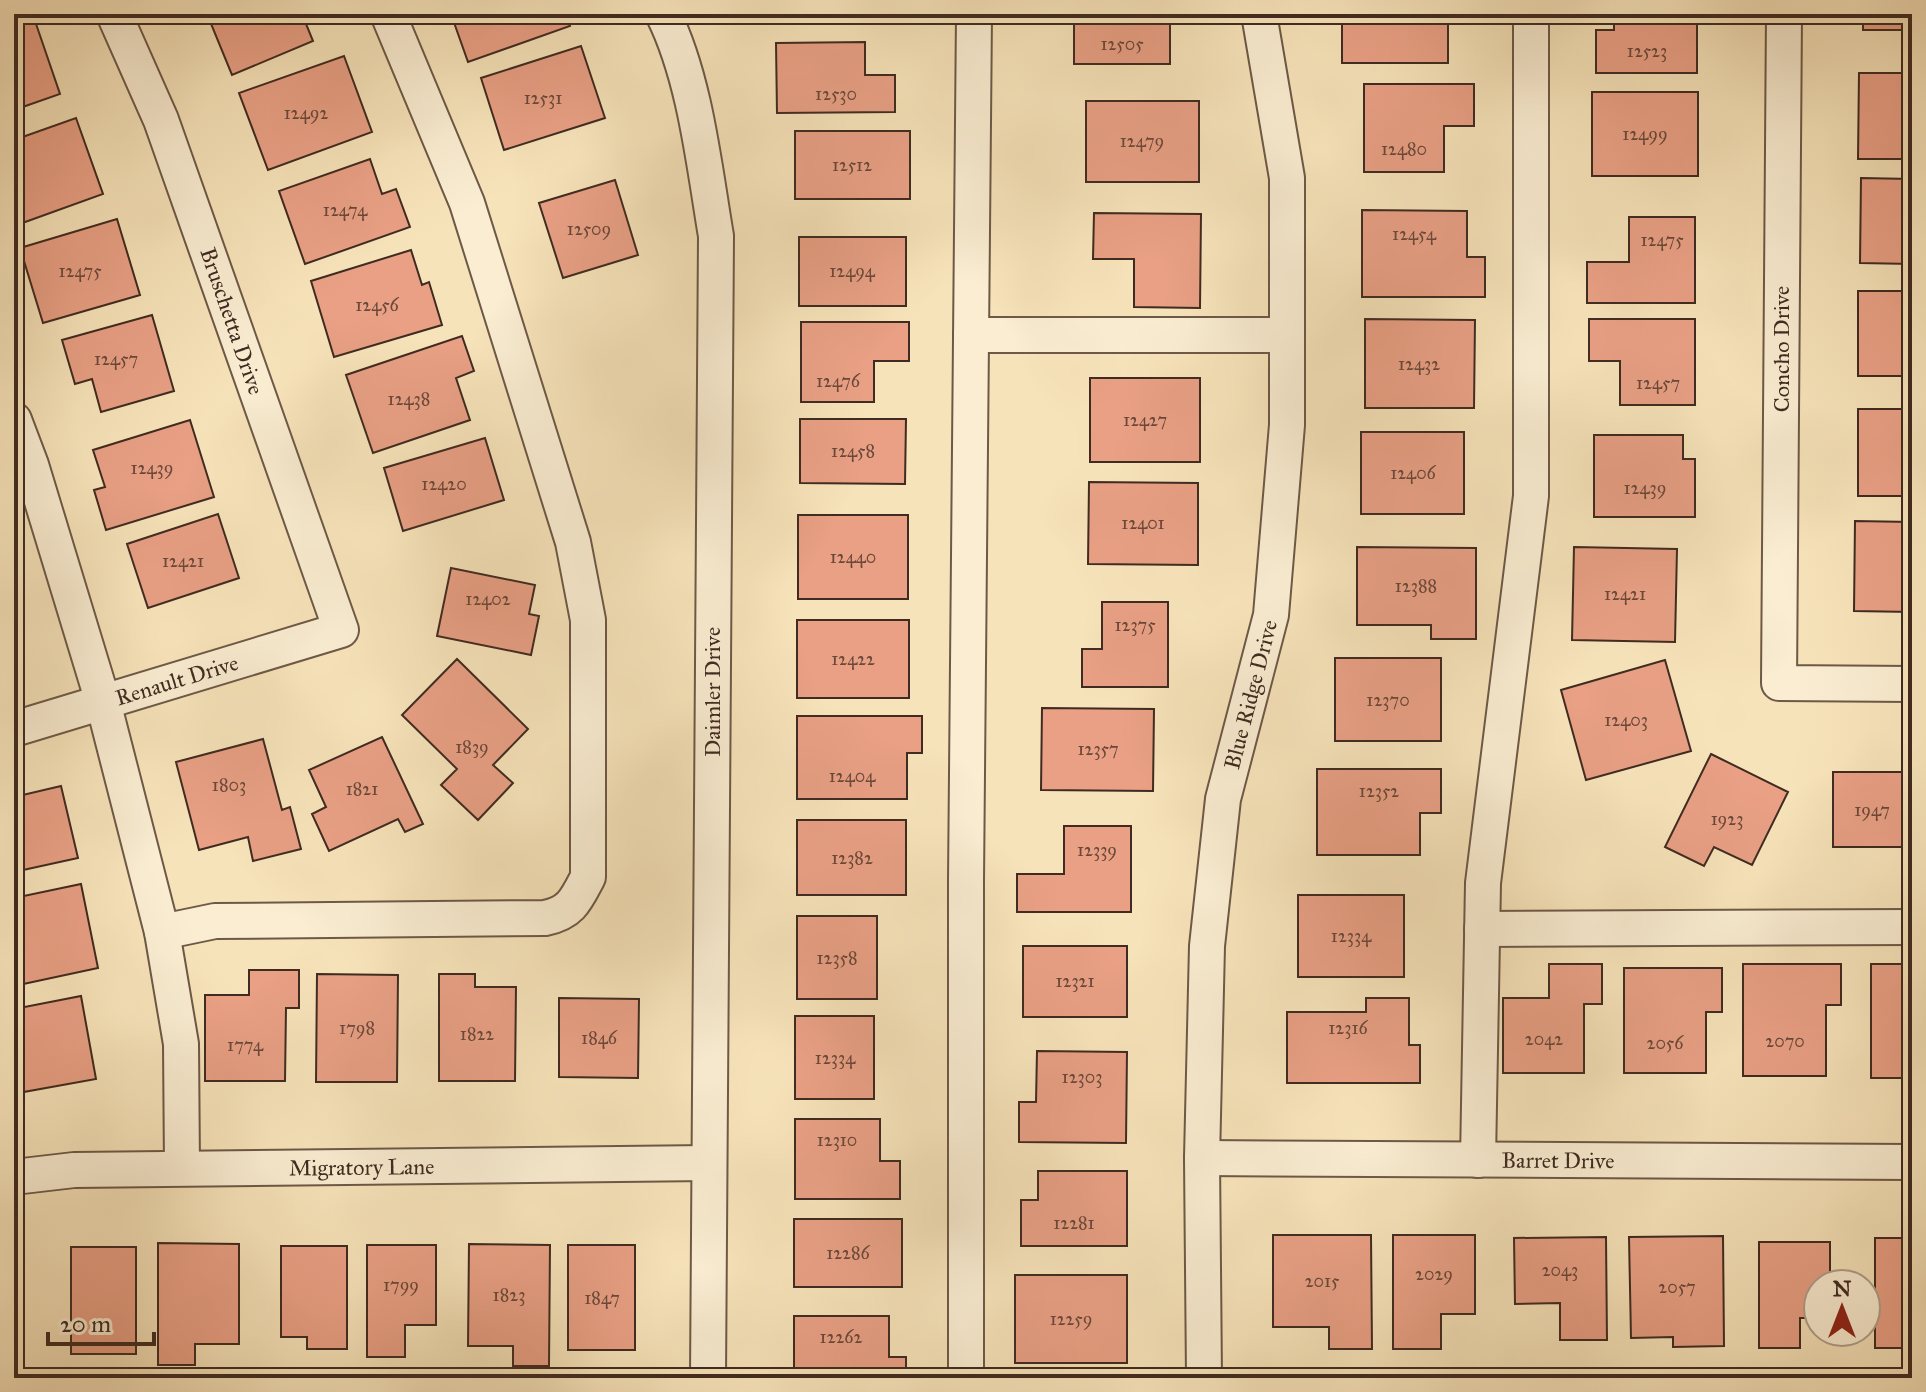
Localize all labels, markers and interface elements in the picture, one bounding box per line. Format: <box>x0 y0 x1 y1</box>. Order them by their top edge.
house number: 12505 <box>1100 33 1144 55</box>
house number: 12523 <box>1627 40 1667 62</box>
house number: 12530 <box>815 83 857 105</box>
house number: 12531 <box>524 87 562 109</box>
house number: 12492 <box>284 102 328 124</box>
house number: 12499 <box>1622 123 1668 145</box>
house number: 12479 <box>1120 130 1164 152</box>
house number: 12480 <box>1381 138 1427 160</box>
house number: 12512 <box>832 154 872 176</box>
house number: 12474 <box>323 199 368 221</box>
house number: 12509 <box>567 218 611 240</box>
house number: 12454 <box>1392 223 1437 245</box>
house number: 12475 <box>1640 229 1684 251</box>
street label: Bruschetta Drive <box>194 244 270 398</box>
house number: 12475 <box>58 260 102 282</box>
house number: 12494 <box>829 260 876 282</box>
street label: Concho Drive <box>1768 286 1795 412</box>
house number: 12456 <box>355 294 400 316</box>
house number: 12457 <box>94 348 138 370</box>
house number: 12432 <box>1398 353 1440 375</box>
house number: 12476 <box>816 370 861 392</box>
house number: 12457 <box>1636 372 1680 394</box>
house number: 12438 <box>388 388 430 410</box>
house number: 12427 <box>1123 409 1167 431</box>
house number: 12458 <box>831 440 875 462</box>
house number: 12439 <box>131 457 173 479</box>
house number: 12406 <box>1390 462 1437 484</box>
house number: 12420 <box>421 473 467 495</box>
house number: 12439 <box>1624 477 1666 499</box>
house number: 12401 <box>1121 512 1165 534</box>
house number: 12440 <box>830 546 876 568</box>
house number: 12421 <box>162 550 204 572</box>
house number: 12388 <box>1395 575 1437 597</box>
house number: 12421 <box>1604 583 1646 605</box>
house number: 12402 <box>465 588 511 610</box>
house number: 12375 <box>1114 614 1156 636</box>
street label: Blue Ridge Drive <box>1218 617 1283 772</box>
street label: Daimler Drive <box>699 627 726 757</box>
street label: Renault Drive <box>112 648 241 711</box>
house number: 12422 <box>831 648 875 670</box>
house number: 12370 <box>1366 689 1410 711</box>
house number: 12403 <box>1604 709 1648 731</box>
house number: 1839 <box>455 736 489 758</box>
house number: 12357 <box>1077 738 1119 760</box>
house number: 12404 <box>829 765 876 787</box>
house number: 1803 <box>212 774 246 796</box>
house number: 1821 <box>346 778 378 800</box>
house number: 12352 <box>1359 780 1399 802</box>
house number: 1947 <box>1854 799 1890 821</box>
house number: 1923 <box>1711 808 1743 830</box>
house number: 12339 <box>1077 839 1117 861</box>
house number: 12382 <box>831 847 873 869</box>
house number: 12334 <box>1331 925 1372 947</box>
house number: 12358 <box>816 947 858 969</box>
house number: 12321 <box>1055 970 1095 992</box>
house number: 1798 <box>339 1017 375 1039</box>
house number: 12316 <box>1328 1017 1369 1039</box>
house number: 1822 <box>460 1023 494 1045</box>
house number: 1846 <box>581 1027 618 1049</box>
house number: 2042 <box>1525 1028 1563 1050</box>
house number: 2070 <box>1765 1030 1805 1052</box>
house number: 2056 <box>1647 1032 1684 1054</box>
house number: 1774 <box>227 1034 264 1056</box>
house number: 12334 <box>815 1047 856 1069</box>
house number: 12303 <box>1062 1066 1102 1088</box>
house number: 12310 <box>817 1129 857 1151</box>
street label: Barret Drive <box>1502 1146 1614 1174</box>
street label: Migratory Lane <box>289 1153 434 1181</box>
house number: 12281 <box>1053 1212 1095 1234</box>
house number: 12286 <box>826 1242 871 1264</box>
house number: 2043 <box>1542 1259 1578 1281</box>
house number: 2029 <box>1415 1263 1453 1285</box>
north arrow <box>1802 1268 1882 1348</box>
house number: 2015 <box>1305 1270 1340 1292</box>
house number: 1799 <box>383 1274 419 1296</box>
text: N <box>1833 1275 1852 1302</box>
house number: 2057 <box>1658 1276 1696 1298</box>
house number: 1823 <box>493 1284 525 1306</box>
house number: 1847 <box>584 1287 620 1309</box>
scale bar <box>48 1296 154 1346</box>
house number: 12259 <box>1050 1308 1092 1330</box>
text: 20 m <box>60 1309 111 1339</box>
house number: 12262 <box>820 1326 863 1348</box>

